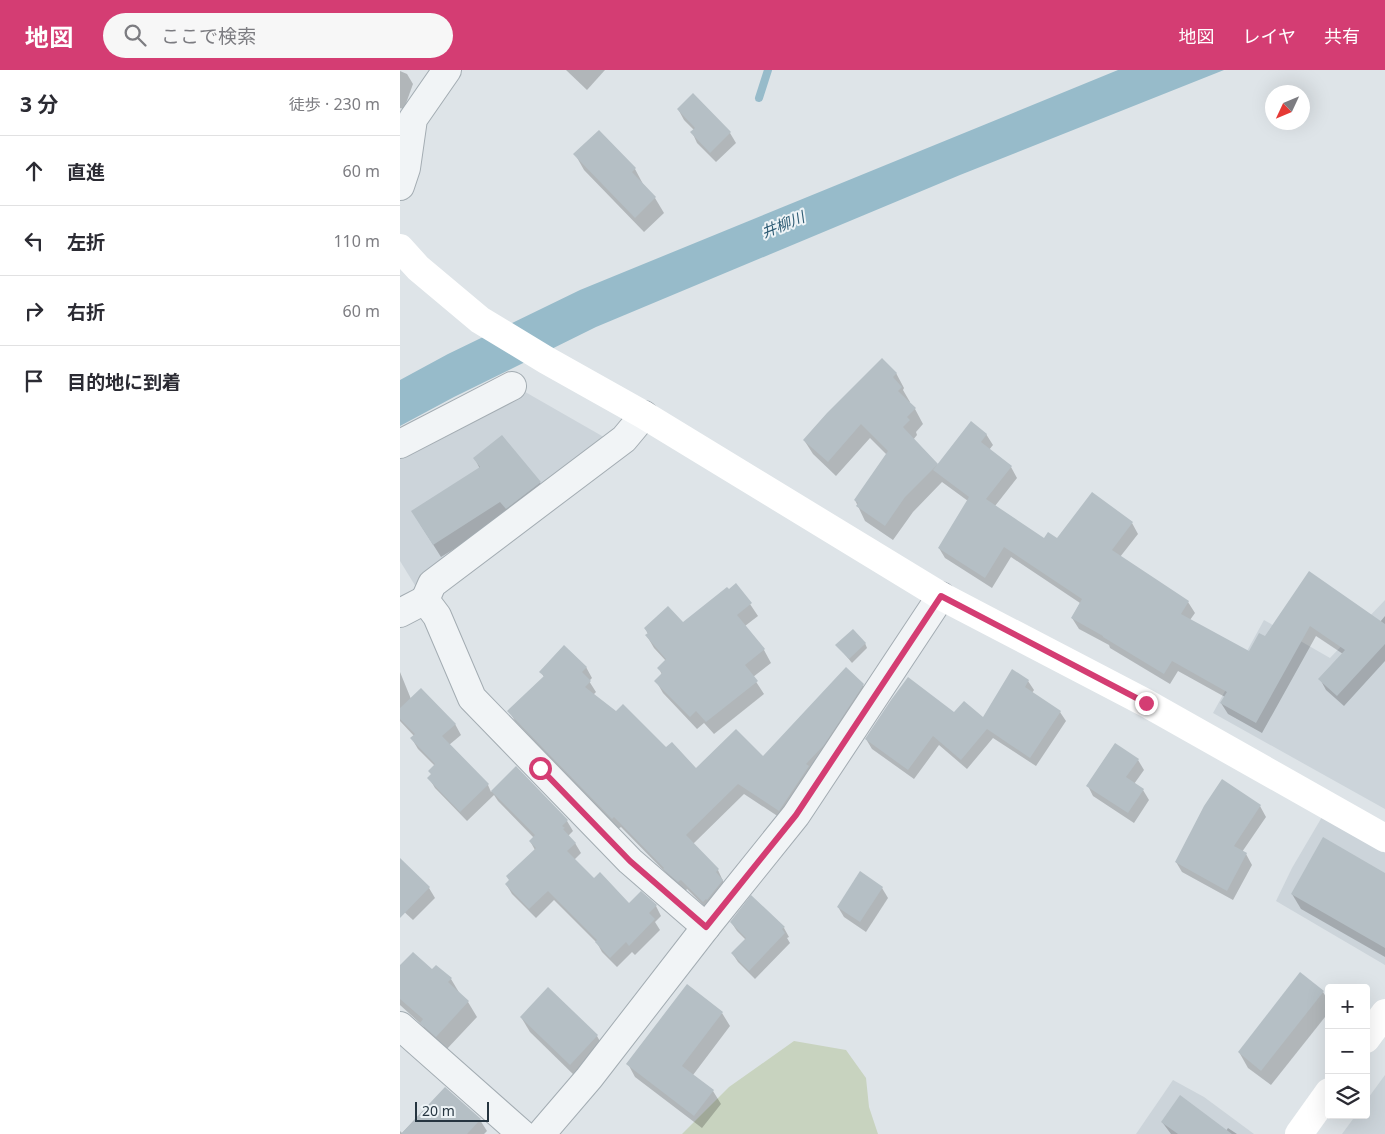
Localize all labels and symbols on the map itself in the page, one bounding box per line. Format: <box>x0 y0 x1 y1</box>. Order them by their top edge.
north arrow <box>1265 85 1310 130</box>
water label: 井柳川 <box>758 206 809 242</box>
route end <box>1135 692 1158 715</box>
route start <box>529 757 552 780</box>
scale bar <box>415 1099 489 1122</box>

